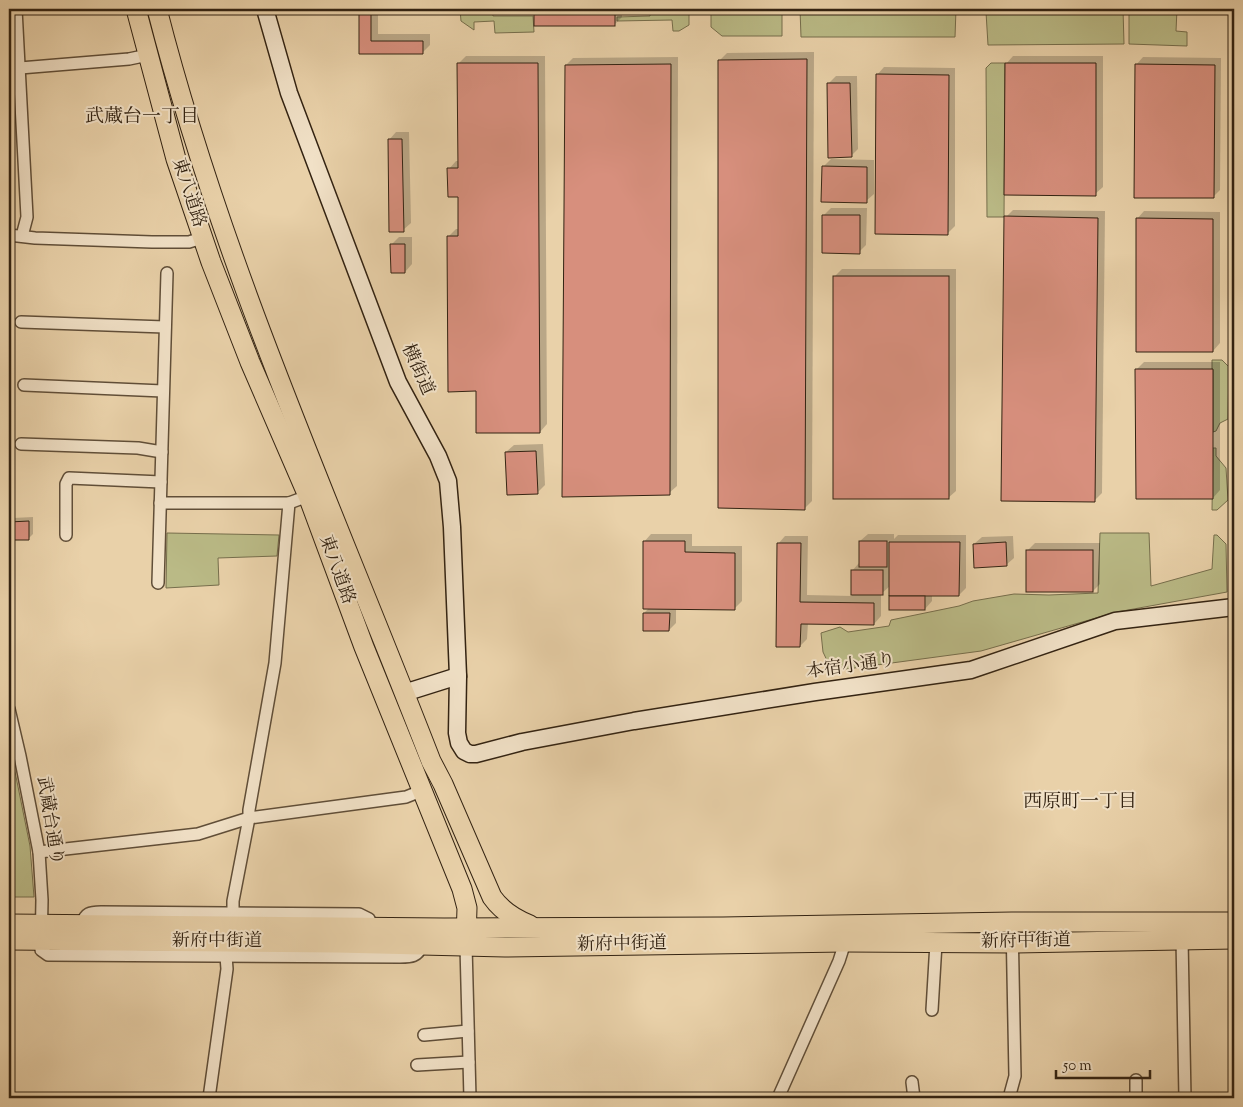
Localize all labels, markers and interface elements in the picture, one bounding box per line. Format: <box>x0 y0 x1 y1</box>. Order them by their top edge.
district label: 武蔵台一丁目 <box>85 104 199 131</box>
street label: 東八道路 <box>165 155 211 231</box>
street label: 横街道 <box>394 340 440 400</box>
street label: 東八道路 <box>311 532 361 608</box>
street label: 本宿小通り <box>805 648 897 686</box>
street label: 武蔵台通り <box>29 775 69 867</box>
district label: 西原町一丁目 <box>1023 789 1137 816</box>
street label: 新府中街道 <box>981 928 1071 956</box>
street label: 新府中街道 <box>172 929 262 955</box>
street label: 新府中街道 <box>577 931 667 959</box>
scale bar <box>1056 1047 1149 1079</box>
text: 50 m <box>1062 1056 1092 1077</box>

